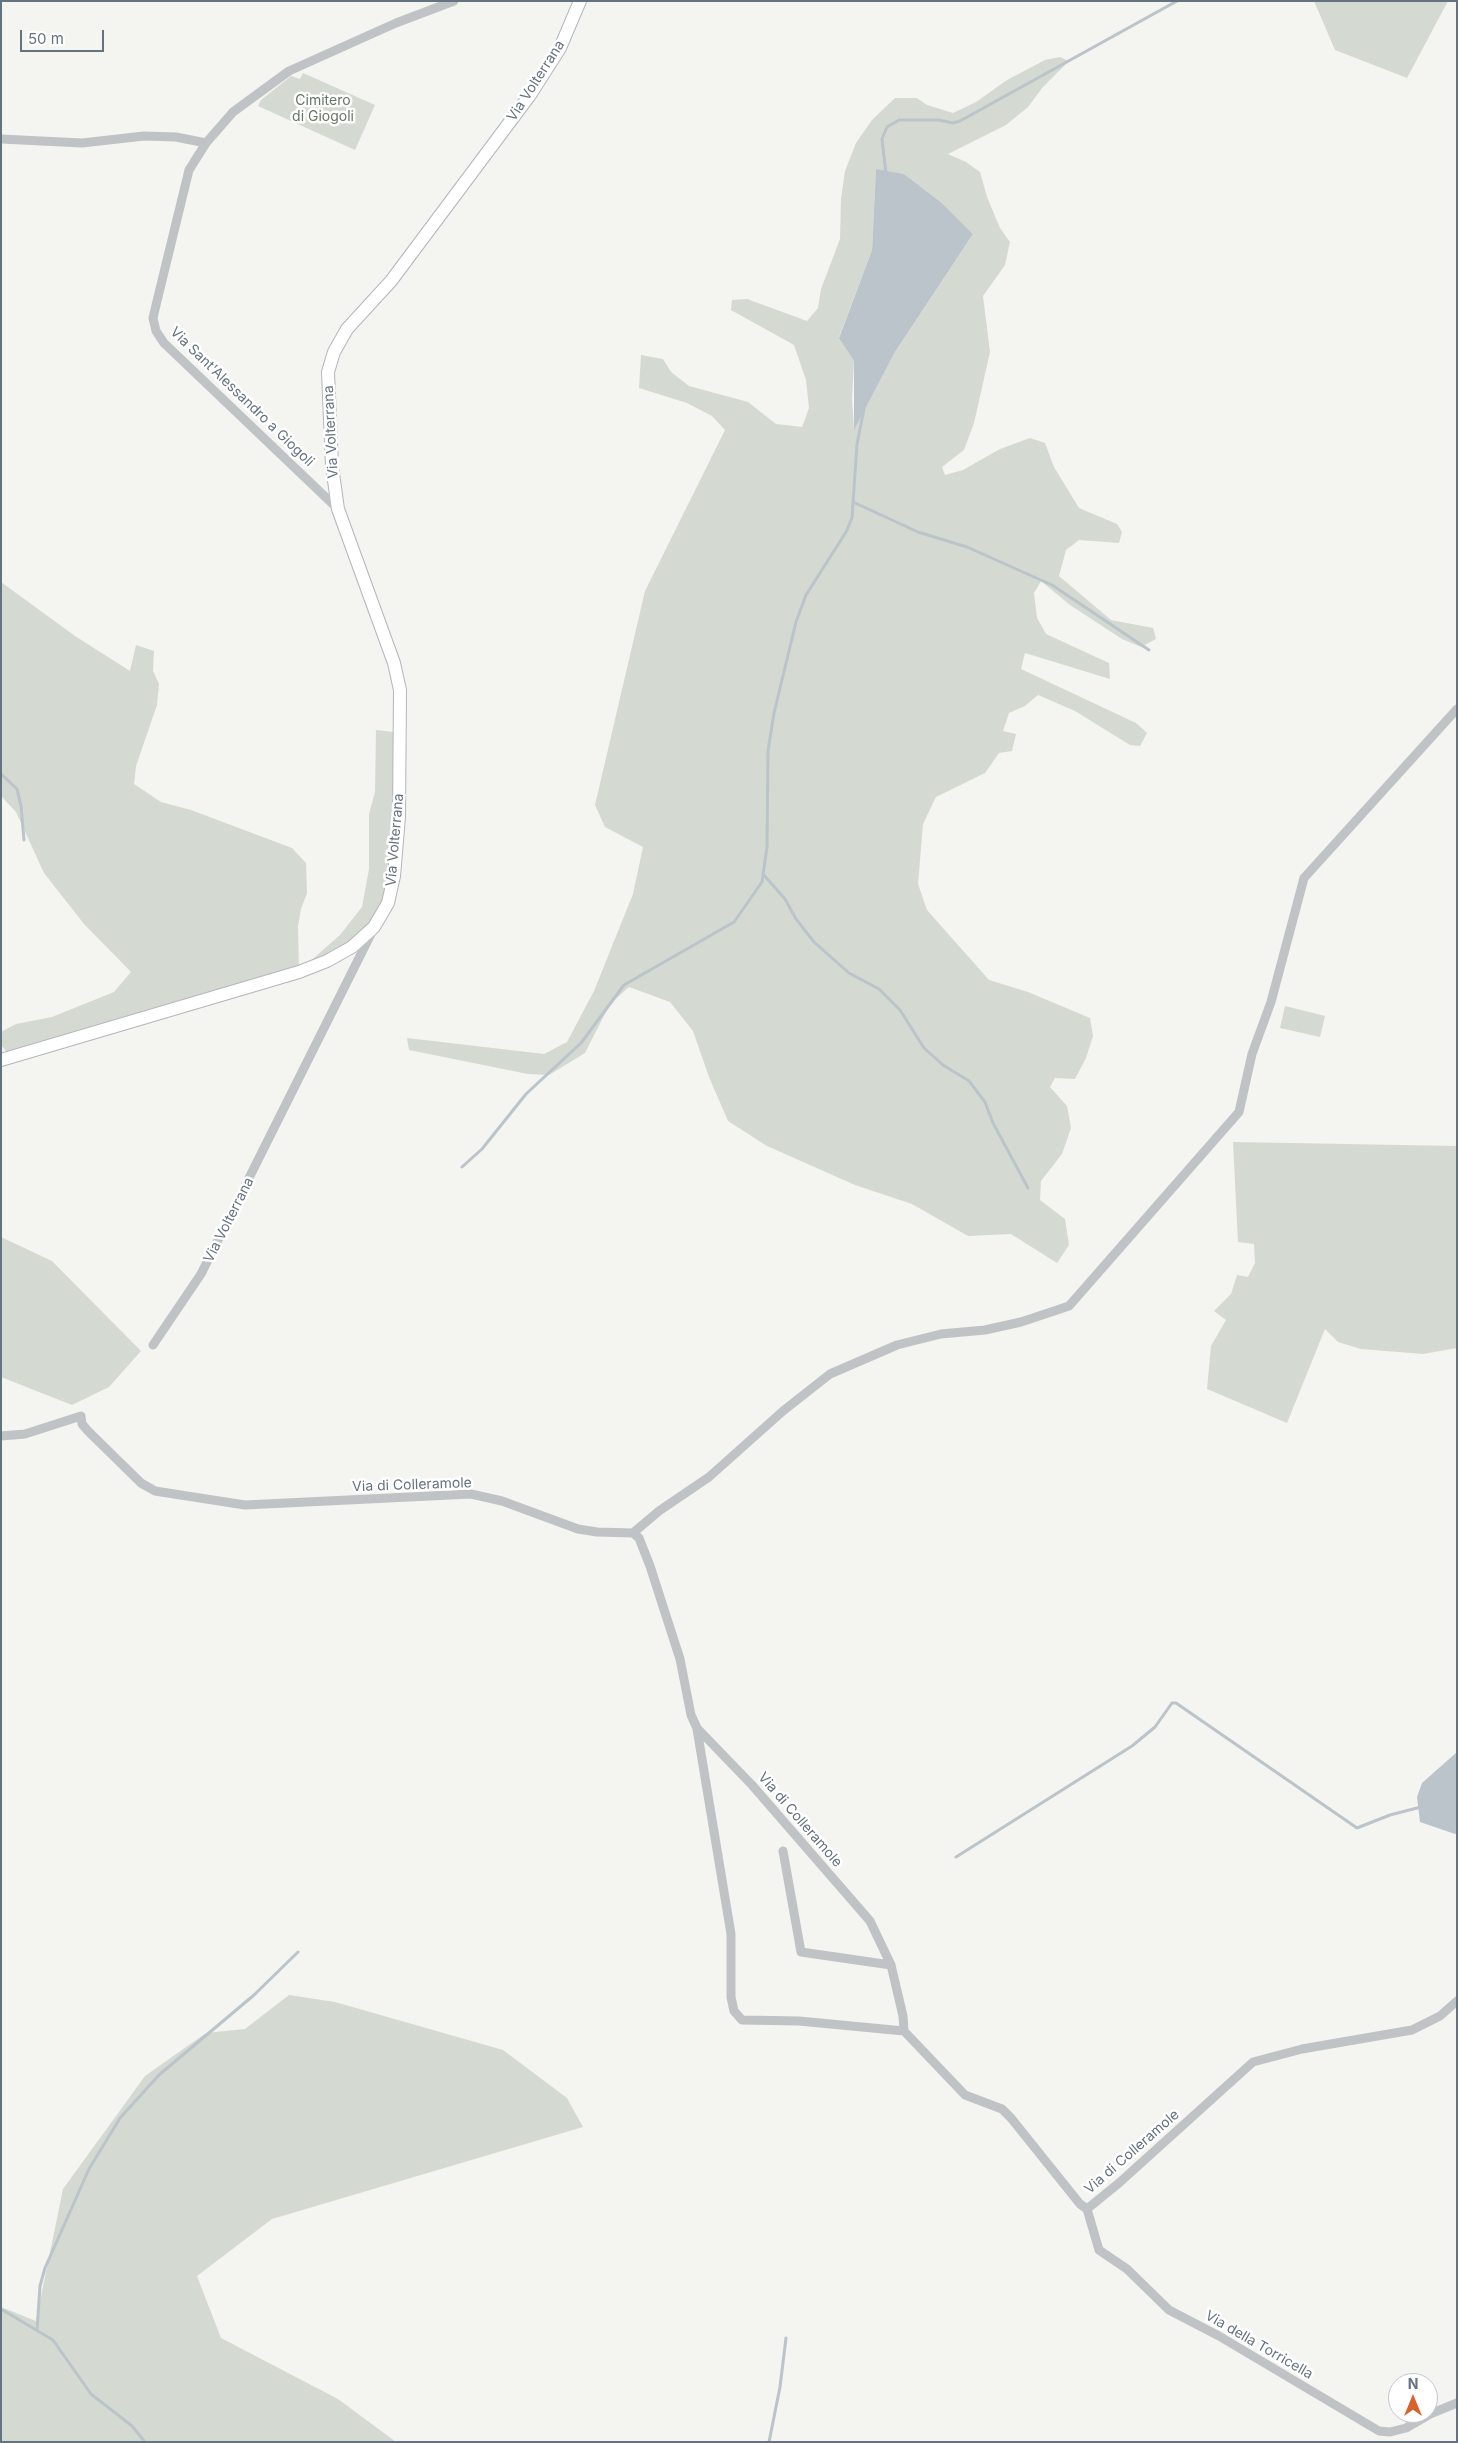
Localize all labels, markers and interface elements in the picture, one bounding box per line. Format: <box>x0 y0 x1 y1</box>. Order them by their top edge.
scale bar <box>22 20 106 52</box>
text: 50 m <box>28 29 64 48</box>
street label: Via Volterrana <box>504 37 568 125</box>
park label: Cimitero di Giogoli <box>292 93 354 125</box>
street label: Via Sant'Alessandro a Giogoli <box>167 324 317 470</box>
street label: Via Volterrana <box>320 385 342 479</box>
street label: Via Volterrana <box>383 793 407 887</box>
street label: Via Volterrana <box>200 1175 258 1265</box>
street label: Via di Colleramole <box>352 1475 472 1495</box>
street label: Via di Colleramole <box>754 1769 846 1871</box>
street label: Via di Colleramole <box>1081 2106 1183 2198</box>
street label: Via della Torricella <box>1202 2307 1316 2383</box>
north arrow <box>1388 2373 1438 2423</box>
text: N <box>1408 2375 1418 2392</box>

